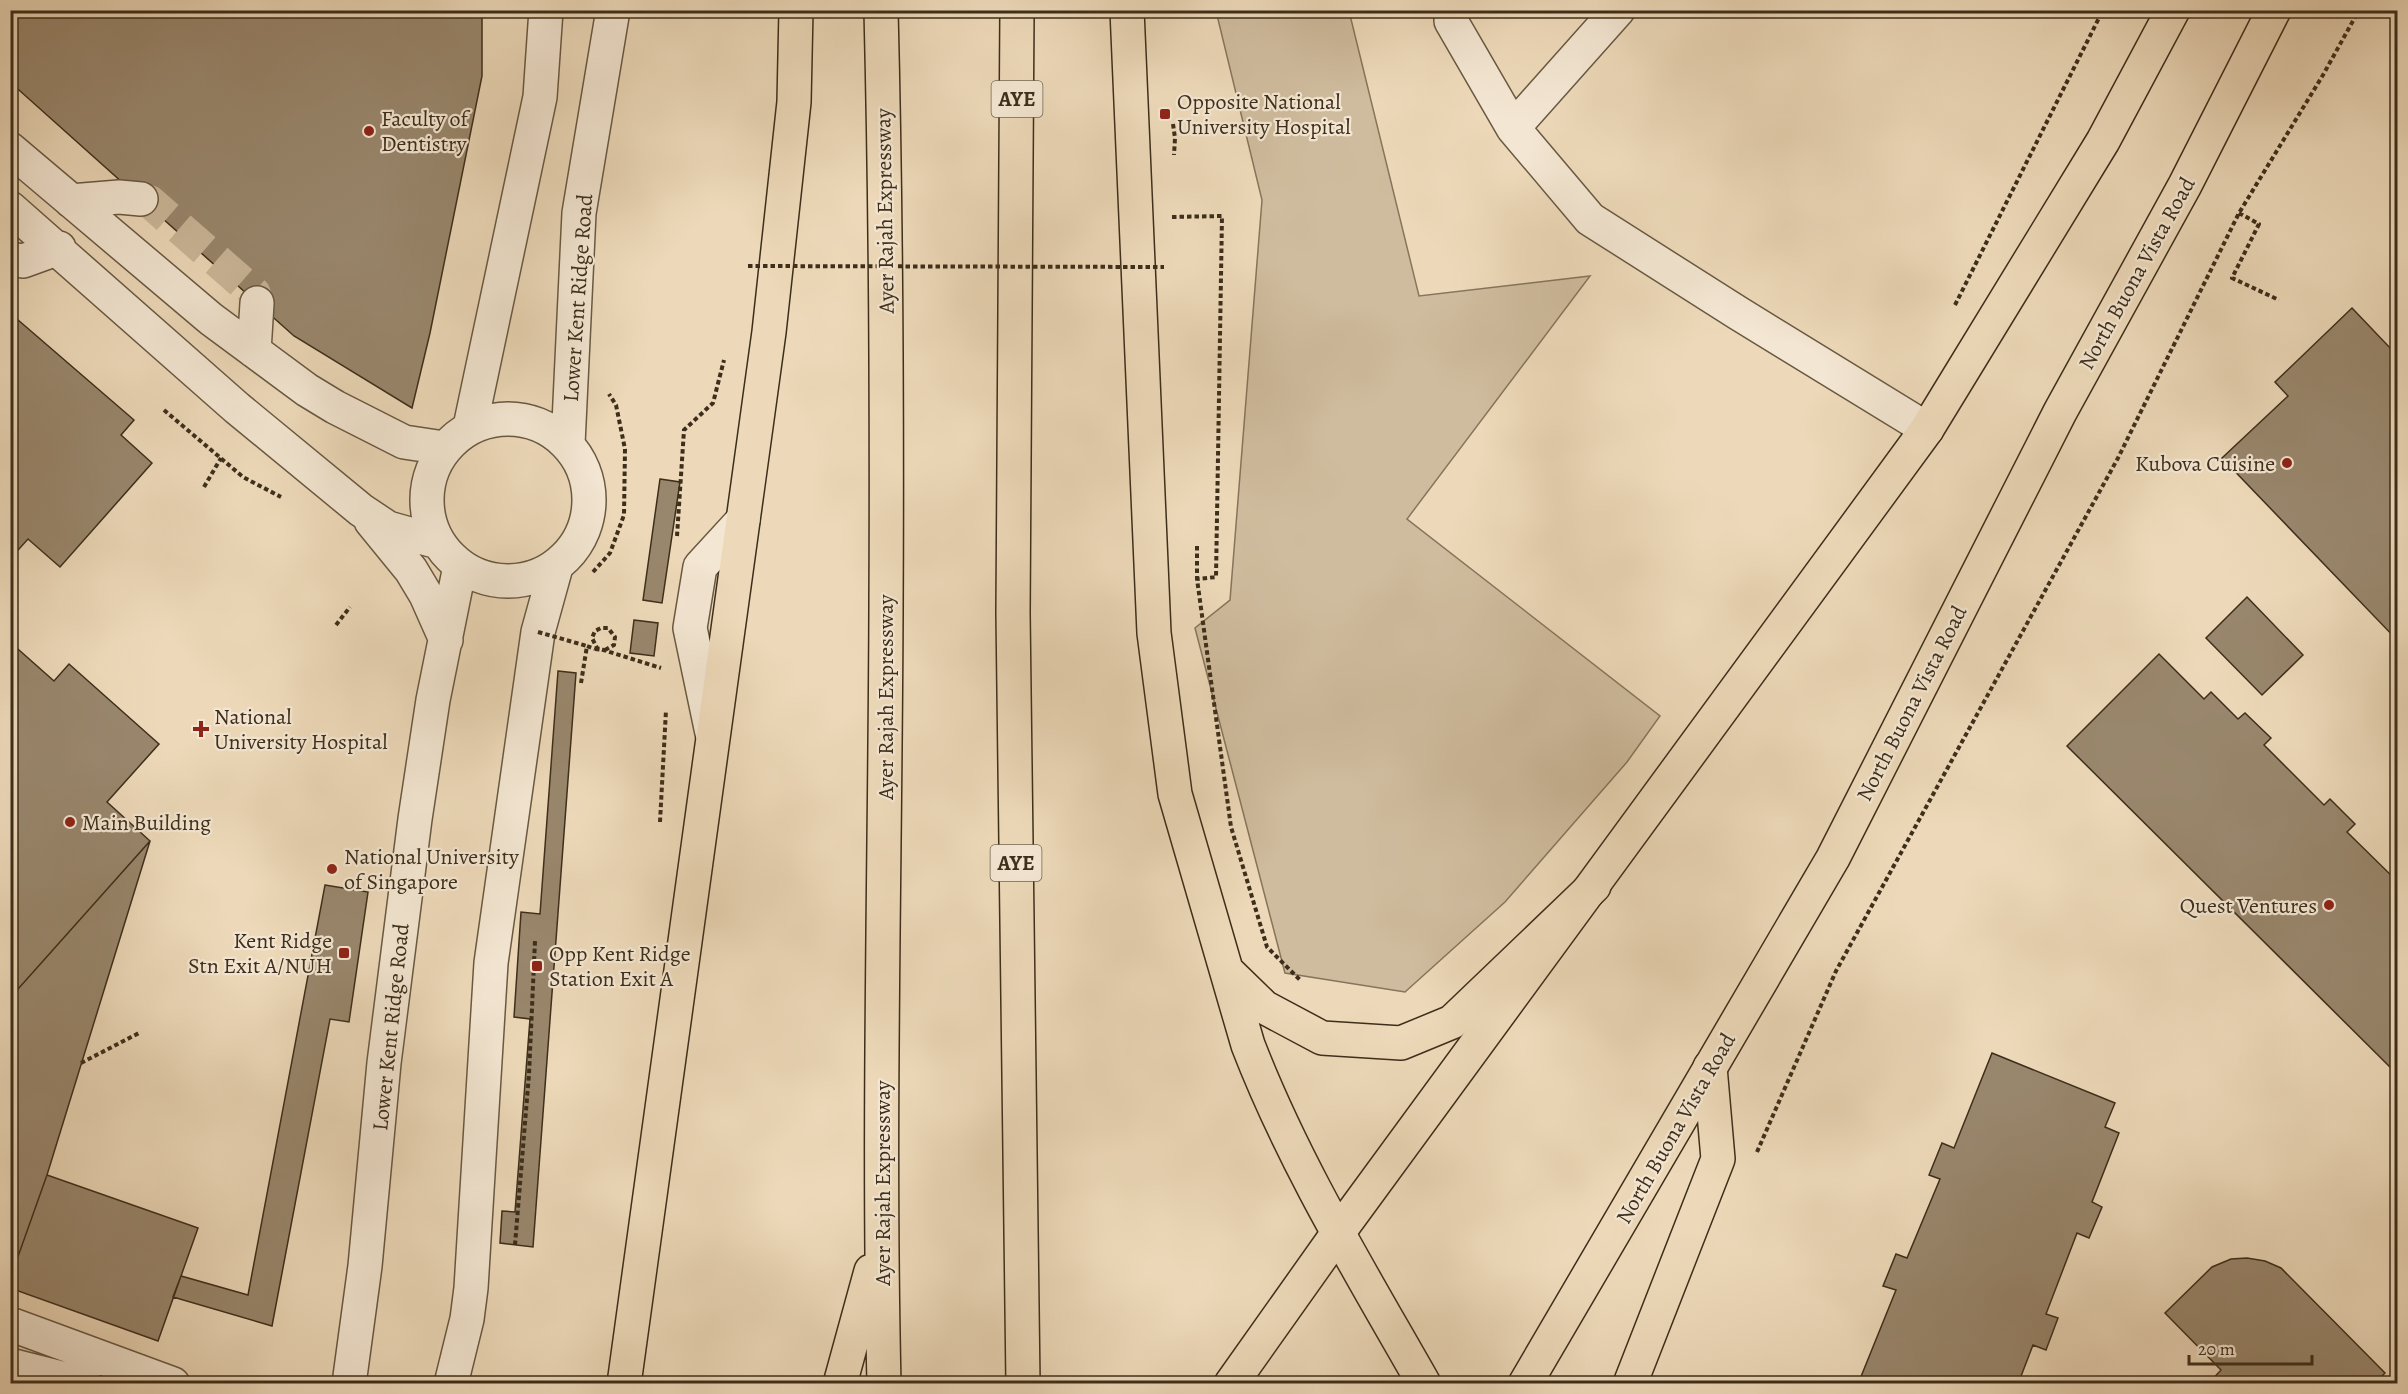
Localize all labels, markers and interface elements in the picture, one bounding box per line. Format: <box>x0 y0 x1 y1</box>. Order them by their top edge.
road number: AYE <box>992 81 1042 117</box>
place label: Opposite National University Hospital <box>1177 87 1351 142</box>
place label: Faculty of Dentistry <box>381 104 471 159</box>
marker: Opposite National University Hospital <box>1158 107 1172 121</box>
street label: Ayer Rajah Expressway <box>868 108 902 315</box>
marker: Faculty of Dentistry <box>362 124 376 138</box>
street label: North Buona Vista Road <box>2071 172 2202 375</box>
street label: Lower Kent Ridge Road <box>556 193 600 403</box>
place label: Kubova Cuisine <box>2135 449 2275 479</box>
marker: Kubova Cuisine <box>2280 456 2294 470</box>
street label: Ayer Rajah Expressway <box>871 594 901 801</box>
street label: North Buona Vista Road <box>1849 600 1974 807</box>
place label: National University Hospital <box>214 702 388 757</box>
marker: National University Hospital <box>192 720 210 738</box>
place label: Main Building <box>82 808 211 838</box>
marker: Main Building <box>63 815 77 829</box>
place label: National University of Singapore <box>344 842 519 897</box>
road number: AYE <box>990 845 1042 881</box>
marker: National University of Singapore <box>325 862 339 876</box>
place label: Quest Ventures <box>2180 891 2317 921</box>
marker: Quest Ventures <box>2322 898 2336 912</box>
street label: Lower Kent Ridge Road <box>365 922 417 1132</box>
place label: Kent Ridge Stn Exit A/NUH <box>188 926 332 981</box>
place label: Opp Kent Ridge Station Exit A <box>549 939 691 994</box>
marker: Kent Ridge Stn Exit A/NUH <box>337 946 351 960</box>
marker: Opp Kent Ridge Station Exit A <box>530 959 544 973</box>
street label: North Buona Vista Road <box>1609 1027 1743 1230</box>
street label: Ayer Rajah Expressway <box>868 1080 898 1287</box>
scale bar <box>2189 1328 2312 1366</box>
text: 20 m <box>2198 1337 2235 1361</box>

